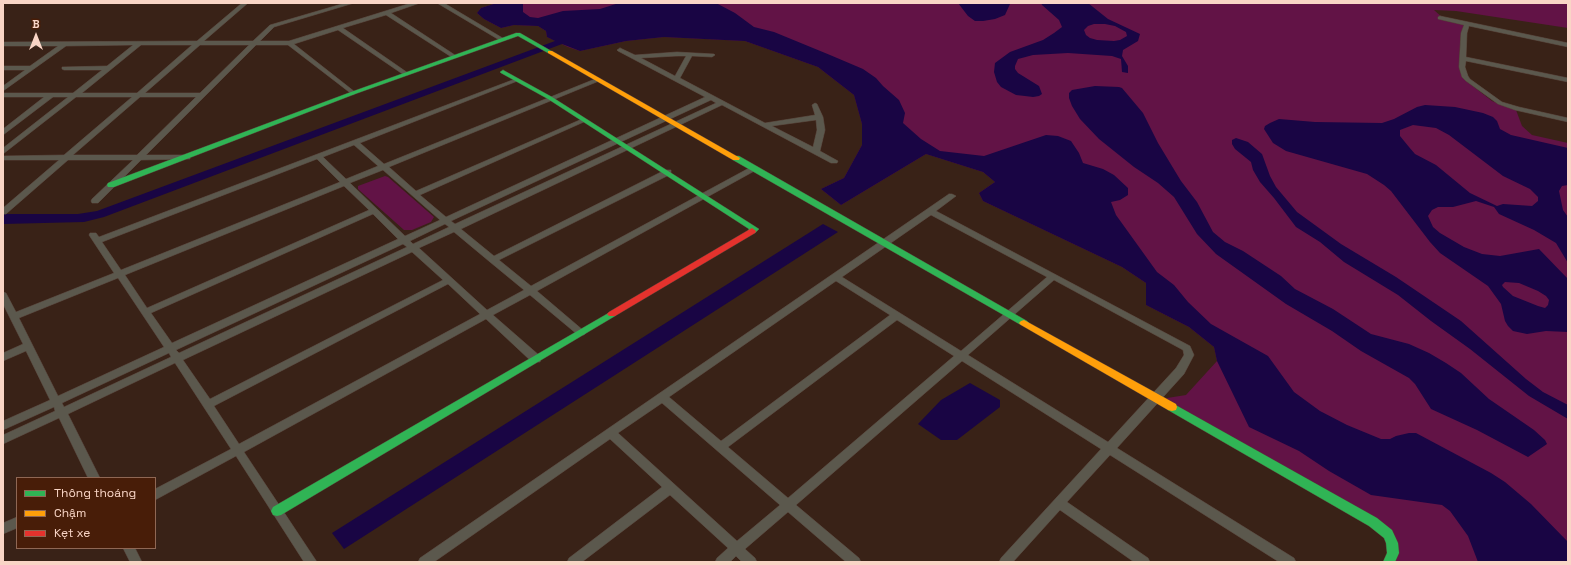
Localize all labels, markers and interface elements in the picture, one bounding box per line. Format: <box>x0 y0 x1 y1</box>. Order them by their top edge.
north arrow <box>16 16 56 56</box>
text: B <box>32 17 40 31</box>
legend <box>16 477 156 549</box>
text: Thông thoáng <box>54 485 136 501</box>
text: Chậm <box>54 505 86 521</box>
text: Kẹt xe <box>54 525 90 541</box>

